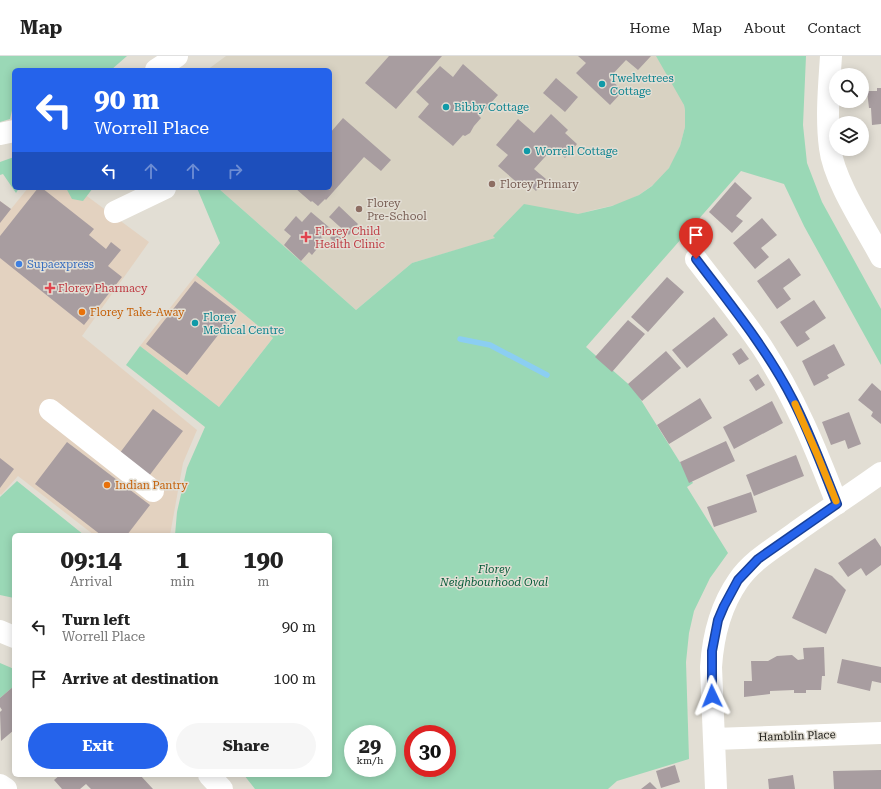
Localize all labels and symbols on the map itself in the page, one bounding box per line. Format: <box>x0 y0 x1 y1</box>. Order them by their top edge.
place label: Twelvetrees Cottage <box>610 72 674 98</box>
marker: Twelvetrees Cottage <box>597 79 607 89</box>
place label: Bibby Cottage <box>454 101 529 114</box>
marker: Bibby Cottage <box>441 102 451 112</box>
place label: Worrell Cottage <box>535 145 618 158</box>
marker: Worrell Cottage <box>522 146 532 156</box>
place label: Florey Primary <box>500 178 579 191</box>
marker: Florey Primary <box>487 179 497 189</box>
place label: Florey Pre-School <box>367 197 427 223</box>
marker: Florey Pre-School <box>354 204 364 214</box>
pin <box>679 218 713 259</box>
place label: Florey Child Health Clinic <box>315 225 385 251</box>
marker: Florey Child Health Clinic <box>300 231 312 243</box>
place label: Supaexpress <box>27 258 94 271</box>
marker: Supaexpress <box>14 259 24 269</box>
place label: Florey Pharmacy <box>58 282 148 295</box>
marker: Florey Pharmacy <box>45 283 55 293</box>
place label: Florey Take-Away <box>90 306 185 319</box>
marker: Florey Take-Away <box>77 307 87 317</box>
place label: Florey Medical Centre <box>203 311 284 337</box>
marker: Florey Medical Centre <box>190 318 200 328</box>
place label: Indian Pantry <box>115 479 188 492</box>
marker: Indian Pantry <box>102 480 112 490</box>
park label: Florey Neighbourhood Oval <box>439 563 548 589</box>
position arrow <box>691 675 733 717</box>
speed limit sign: 30 <box>404 725 456 777</box>
street label: Hamblin Place <box>758 728 836 744</box>

